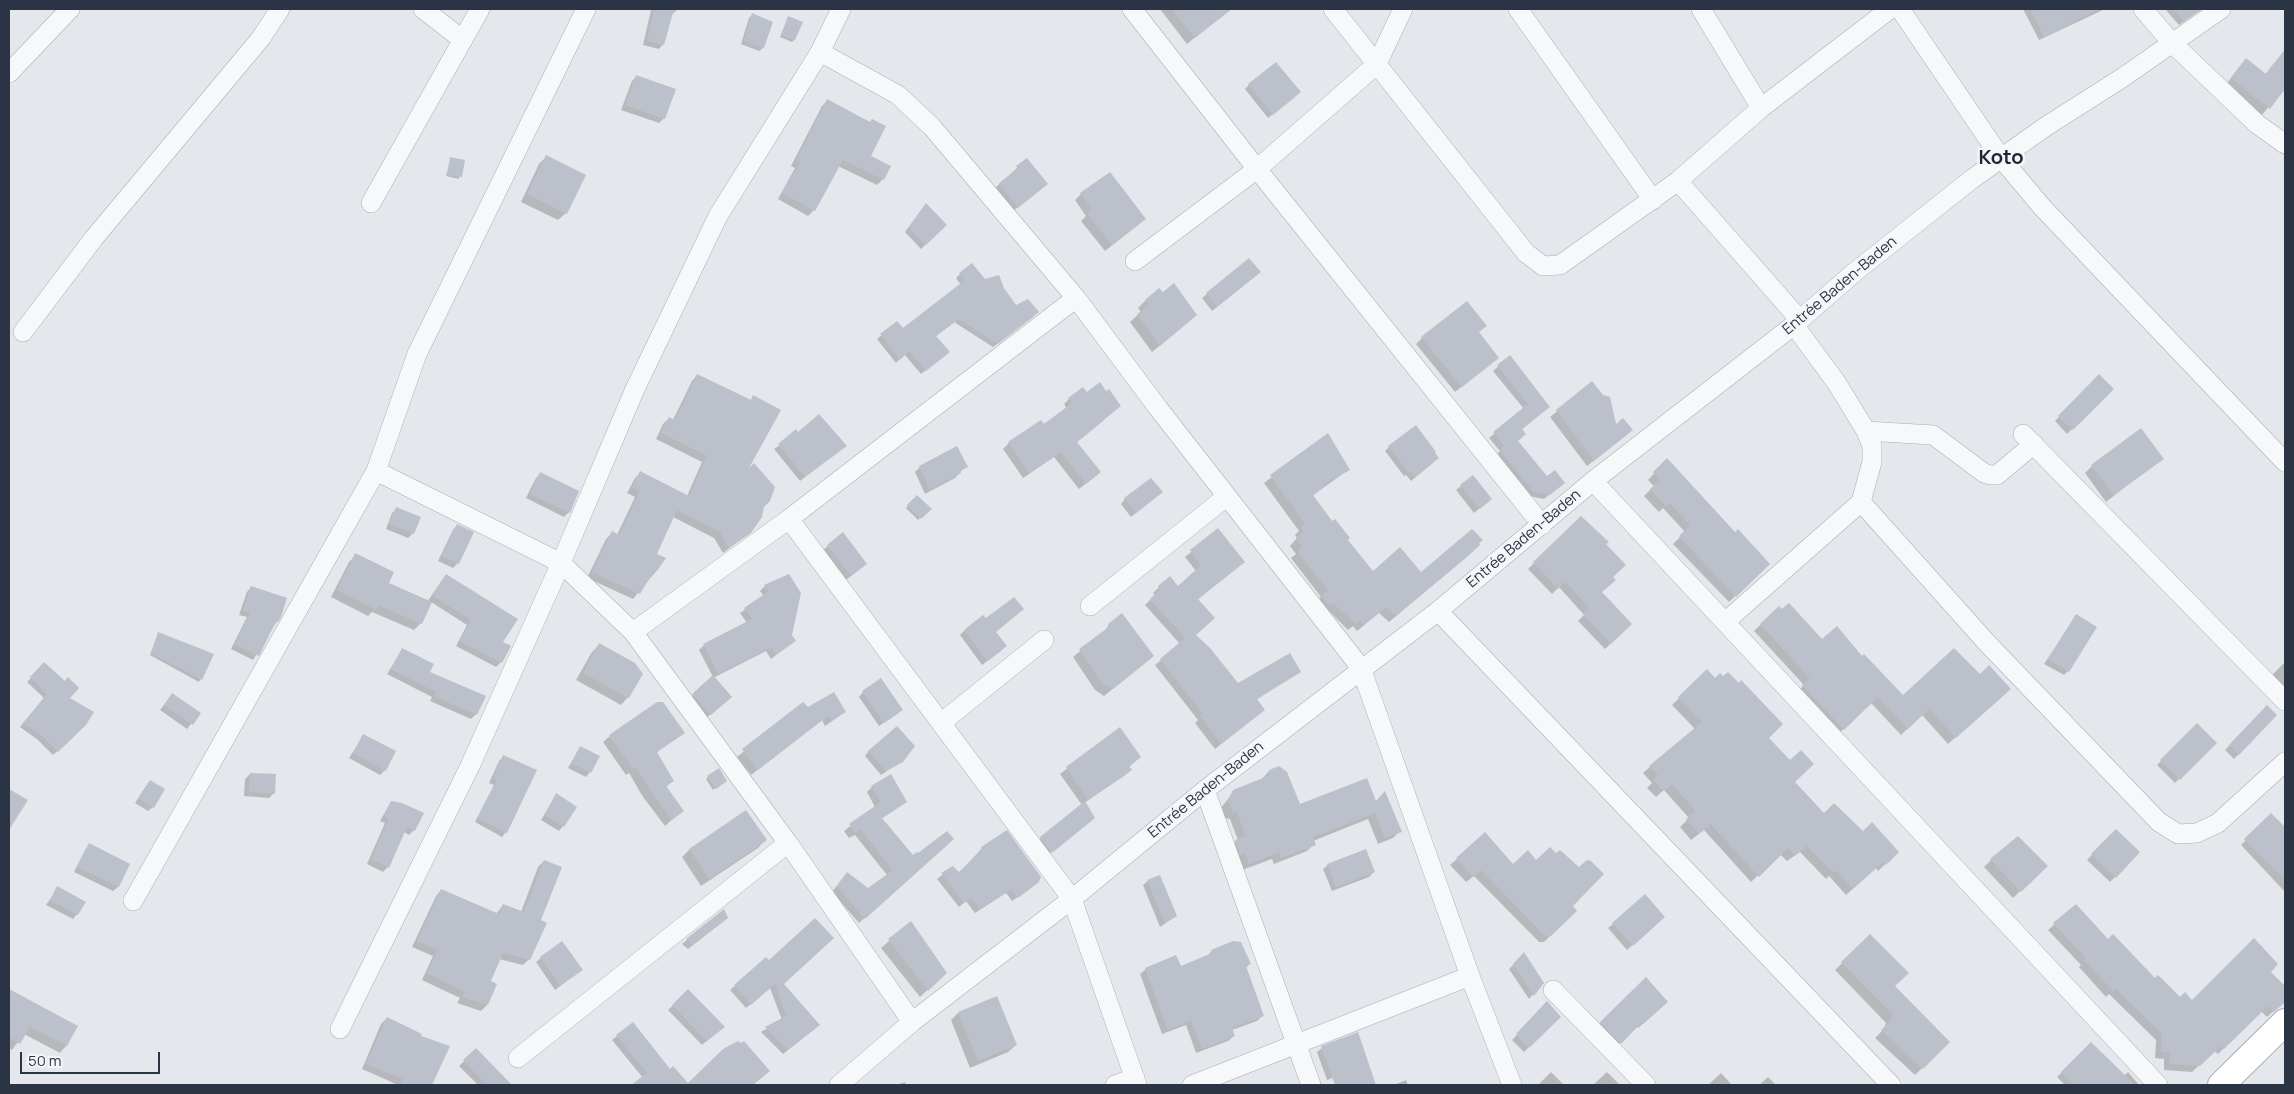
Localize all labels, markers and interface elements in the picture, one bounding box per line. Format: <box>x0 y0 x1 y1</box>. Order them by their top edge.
district label: Koto <box>1979 146 2023 170</box>
street label: Entrée Baden-Baden <box>1779 233 1901 339</box>
street label: Entrée Baden-Baden <box>1463 486 1585 592</box>
street label: Entrée Baden-Baden <box>1145 738 1267 842</box>
scale bar <box>22 1042 162 1074</box>
text: 50 m <box>28 1050 62 1071</box>

